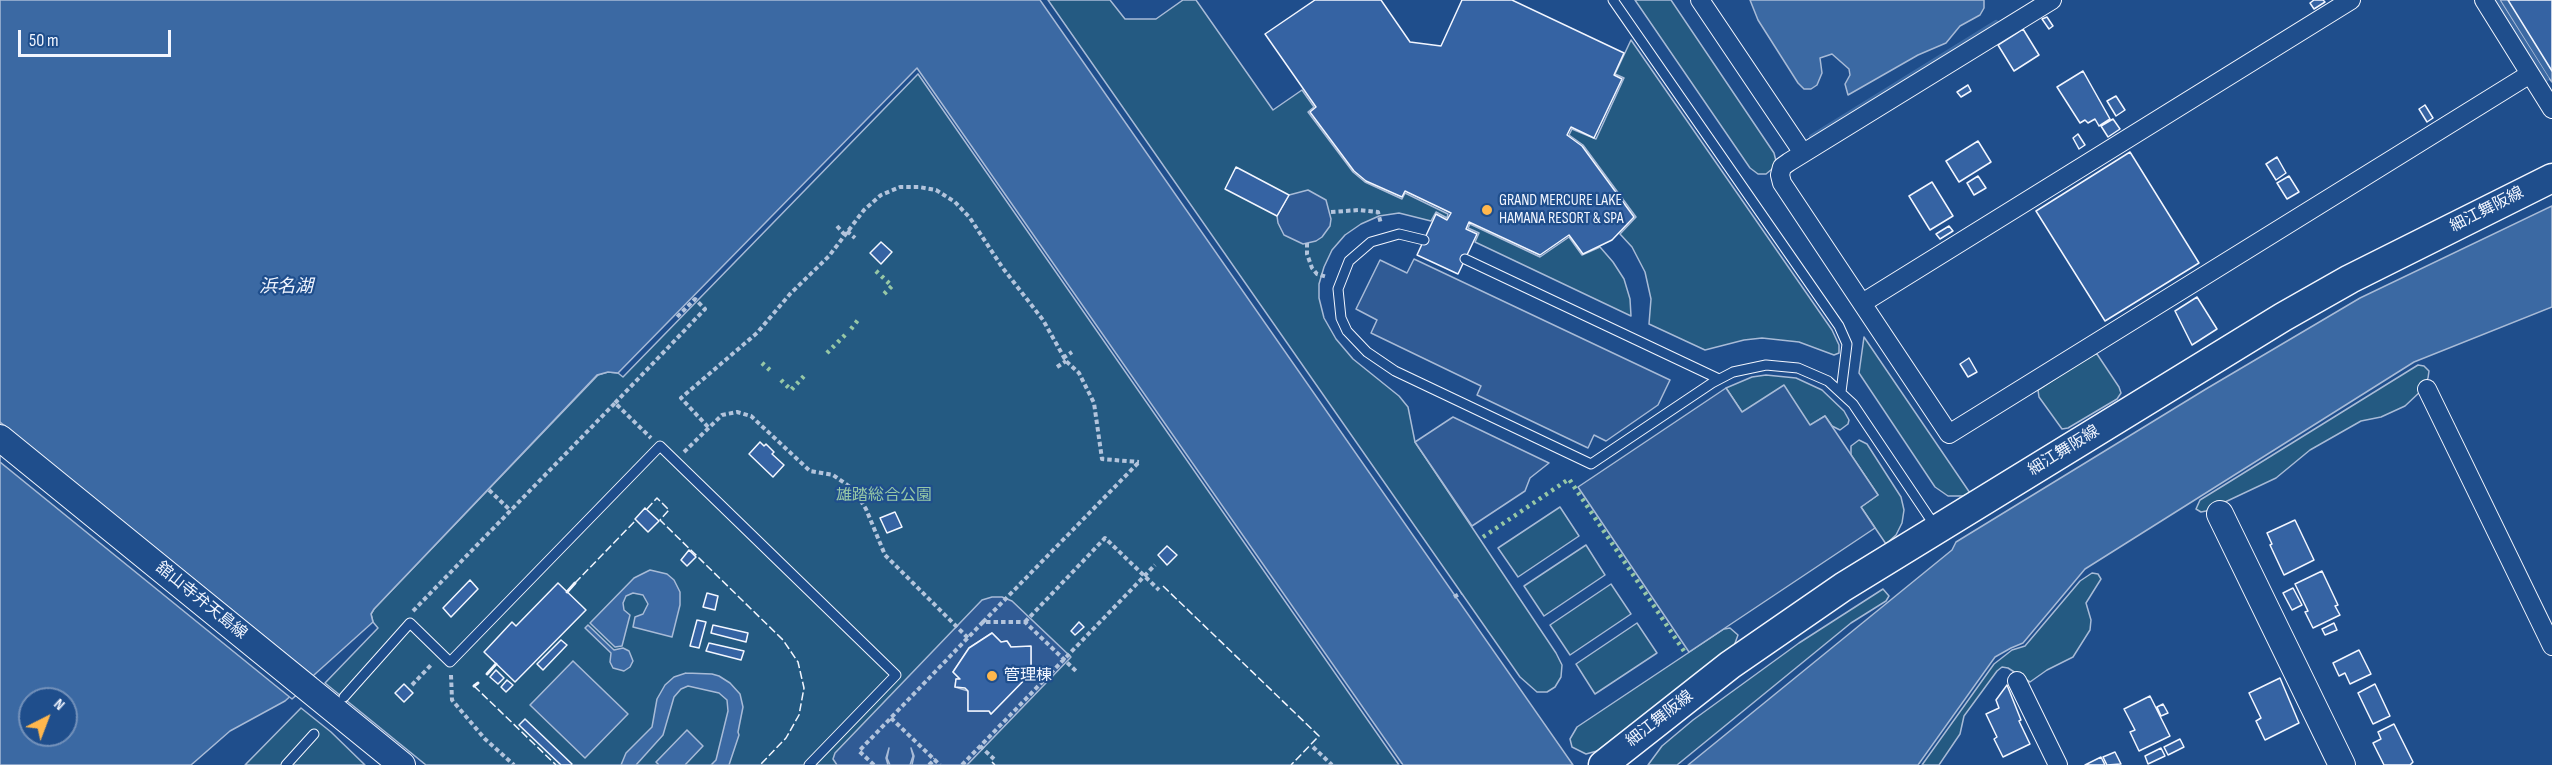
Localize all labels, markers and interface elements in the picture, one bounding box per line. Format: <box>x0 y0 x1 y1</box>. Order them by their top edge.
scale bar <box>21 18 174 56</box>
text: 50 m <box>29 30 59 51</box>
street label: 細江舞阪線 <box>2447 183 2527 237</box>
place label: GRAND MERCURE LAKE HAMANA RESORT & SPA <box>1499 191 1623 229</box>
marker: GRAND MERCURE LAKE HAMANA RESORT & SPA <box>1480 203 1494 217</box>
water label: 浜名湖 <box>259 276 313 298</box>
street label: 細江舞阪線 <box>2025 422 2103 480</box>
park label: 雄踏総合公園 <box>836 486 932 506</box>
street label: 舘山寺弁天島線 <box>151 558 251 644</box>
place label: 管理棟 <box>1004 666 1052 686</box>
marker: 管理棟 <box>985 669 999 683</box>
north arrow <box>18 687 78 747</box>
street label: 細江舞阪線 <box>1623 687 1697 751</box>
text: N <box>50 695 69 715</box>

